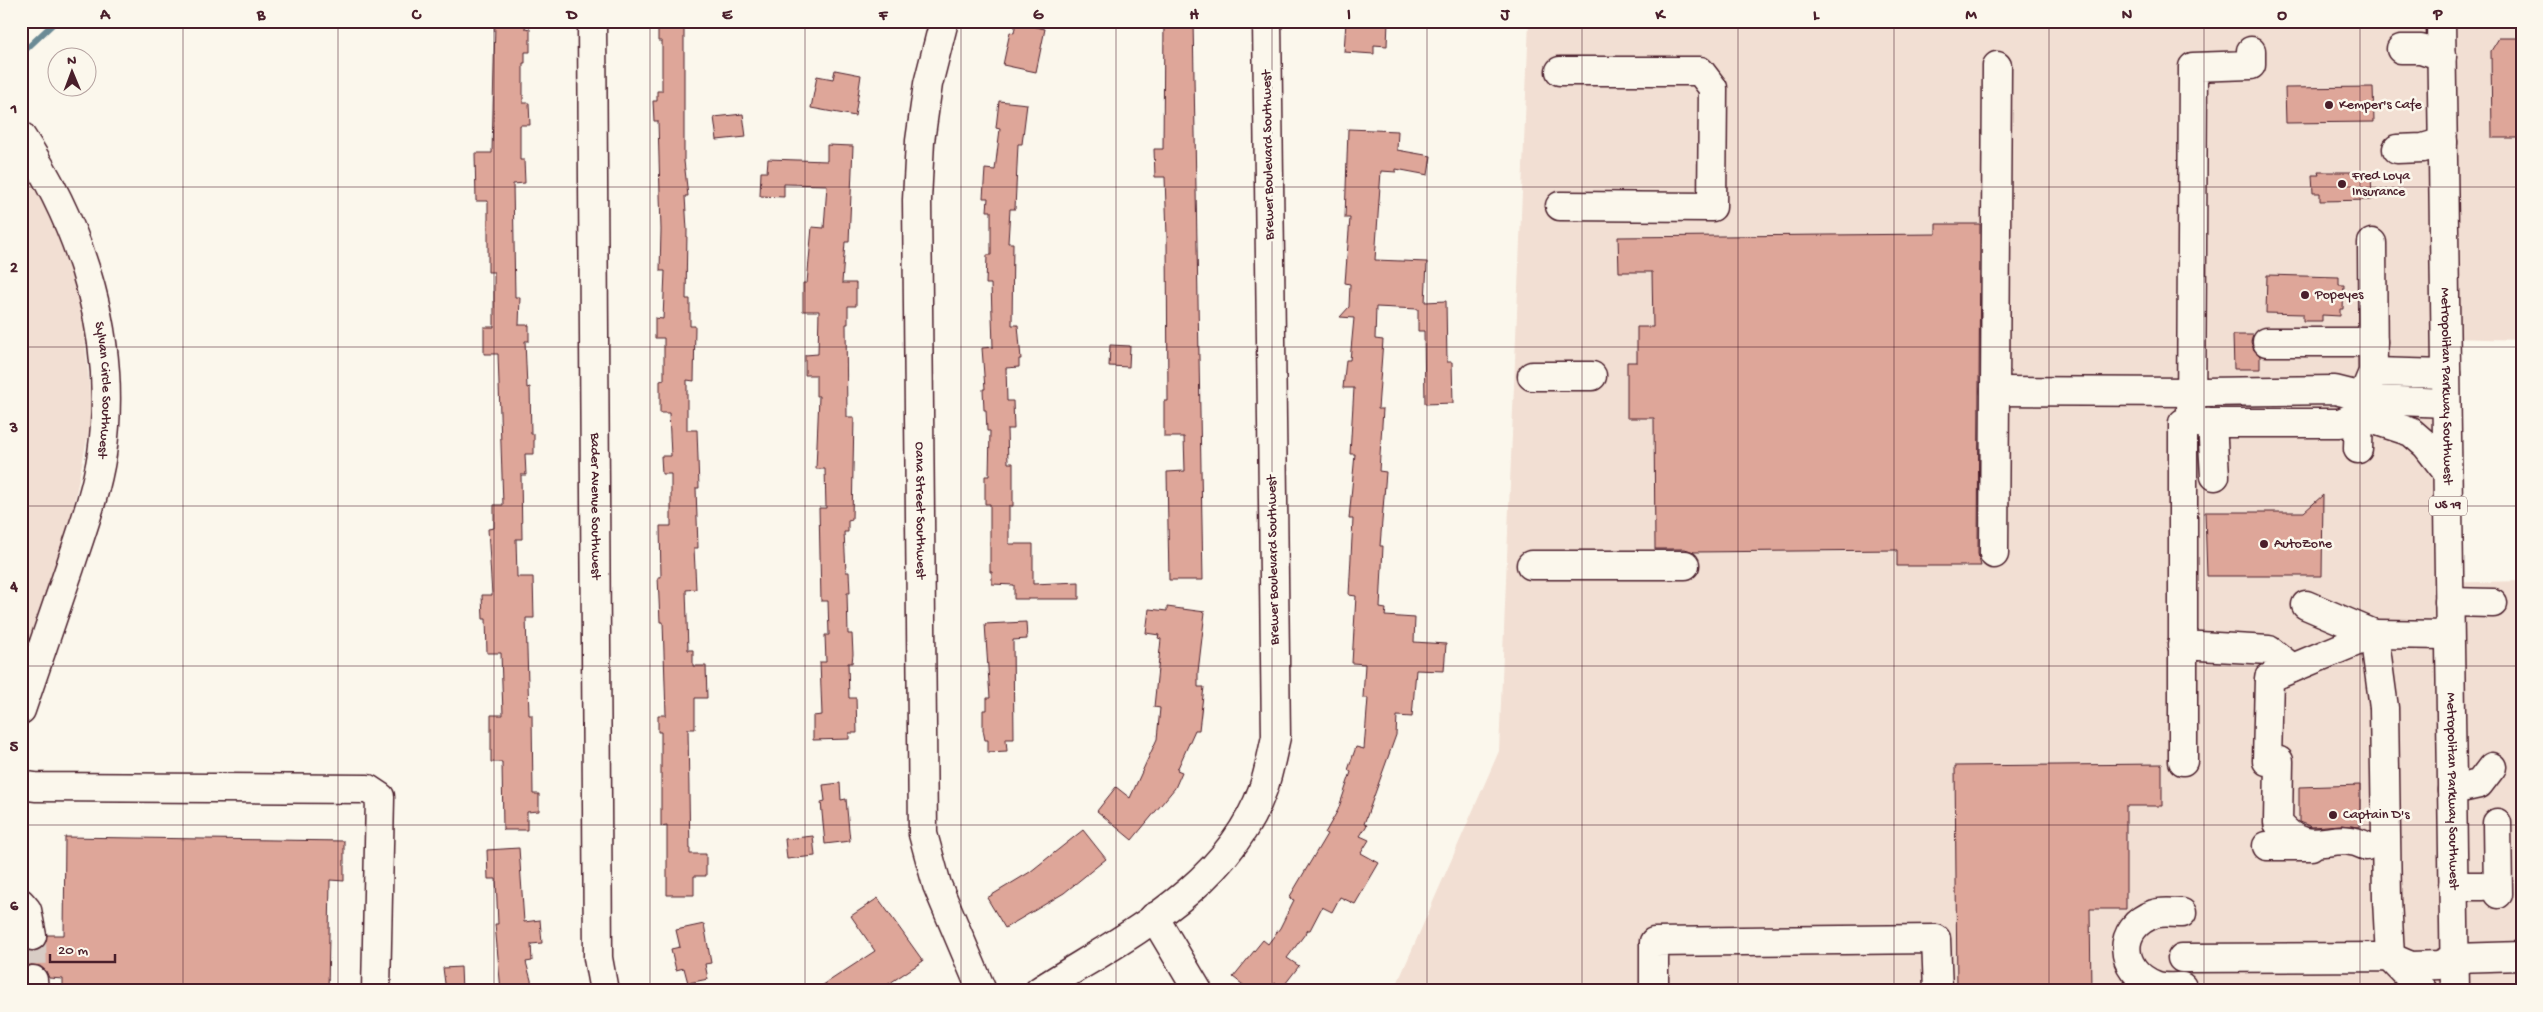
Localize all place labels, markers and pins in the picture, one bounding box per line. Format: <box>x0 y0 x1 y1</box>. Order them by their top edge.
place label: Kemper's Cafe <box>2339 97 2423 114</box>
marker: Kemper's Cafe <box>2323 99 2335 111</box>
place label: Fred Loya Insurance <box>2351 168 2411 201</box>
marker: Fred Loya Insurance <box>2336 178 2348 190</box>
place label: Popeyes <box>2314 287 2364 304</box>
marker: Popeyes <box>2299 289 2311 301</box>
place label: AutoZone <box>2274 536 2333 553</box>
marker: AutoZone <box>2258 538 2270 550</box>
place label: Captain D's <box>2343 807 2410 824</box>
marker: Captain D's <box>2327 809 2339 821</box>

